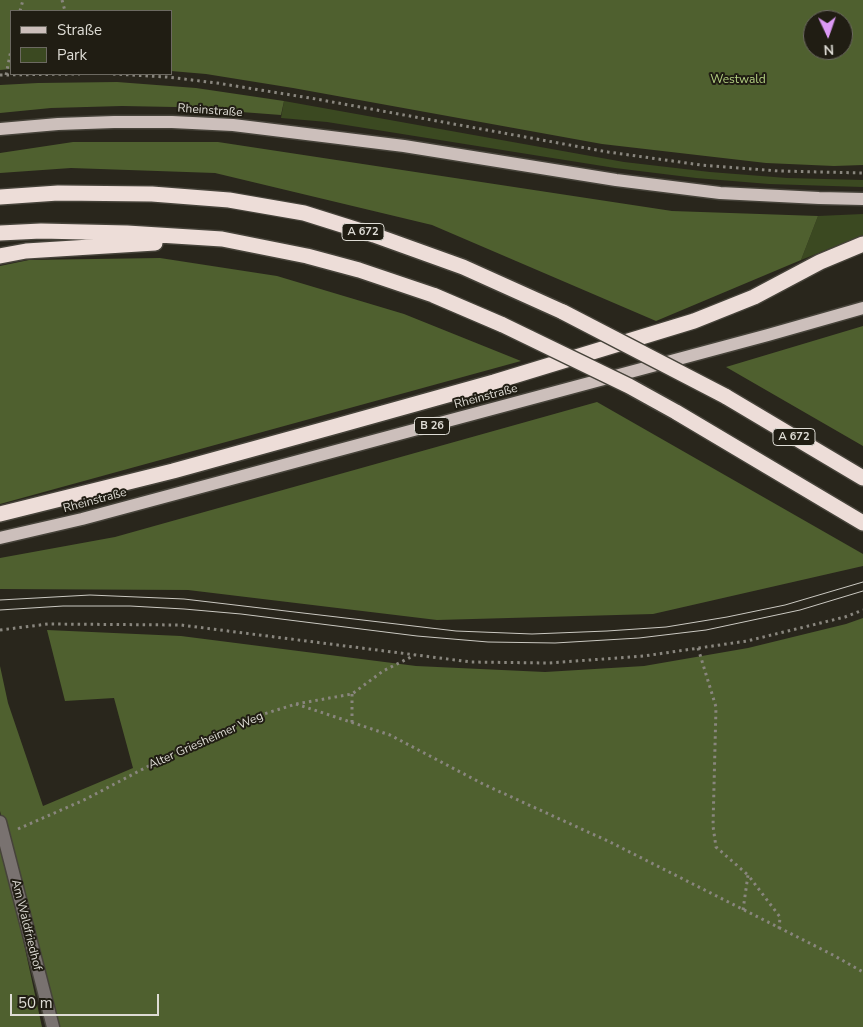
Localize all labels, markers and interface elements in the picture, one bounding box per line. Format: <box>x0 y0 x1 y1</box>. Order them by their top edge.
legend <box>10 10 172 75</box>
north arrow <box>803 10 853 60</box>
text: Straße <box>57 20 102 40</box>
text: N <box>823 40 834 59</box>
text: Park <box>57 45 87 65</box>
park label: Westwald <box>710 73 766 87</box>
street label: Rheinstraße <box>177 102 243 120</box>
road number: A 672 <box>342 223 384 240</box>
street label: Rheinstraße <box>453 382 519 412</box>
road number: B 26 <box>414 418 450 434</box>
road number: A 672 <box>773 428 815 446</box>
street label: Rheinstraße <box>62 486 128 516</box>
street label: Alter Griesheimer Weg <box>146 709 266 773</box>
street label: Am Waldfriedhof <box>8 878 44 972</box>
scale bar <box>12 984 161 1016</box>
text: 50 m <box>18 993 53 1013</box>

